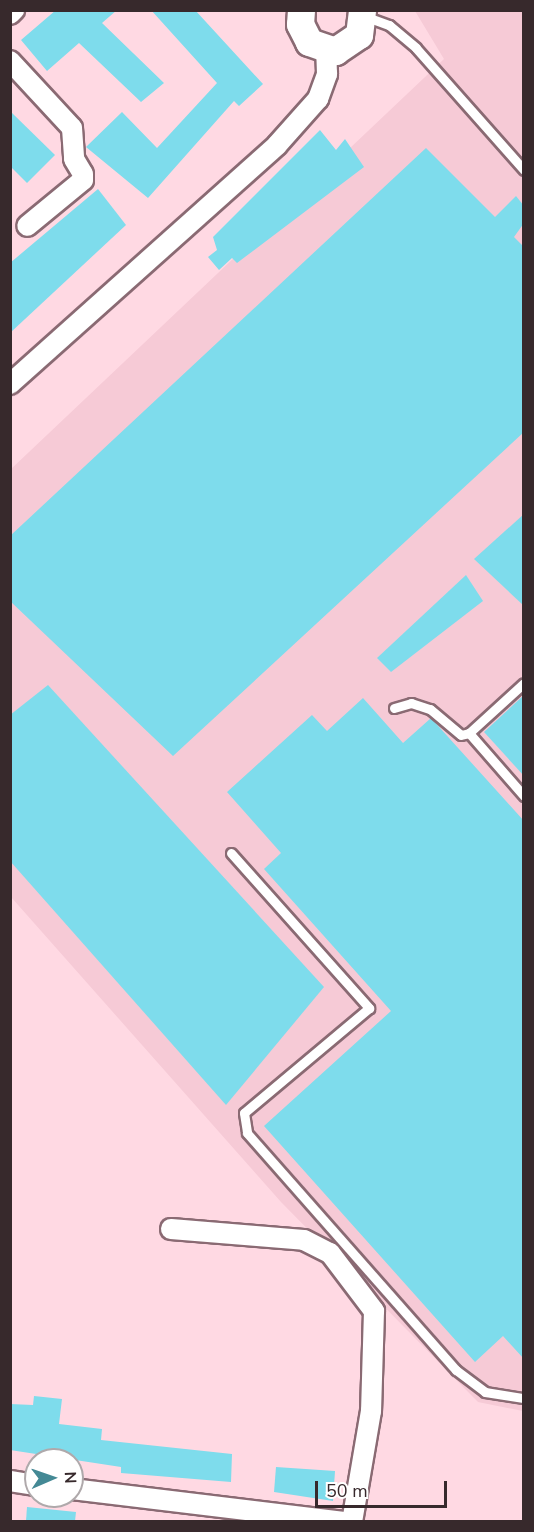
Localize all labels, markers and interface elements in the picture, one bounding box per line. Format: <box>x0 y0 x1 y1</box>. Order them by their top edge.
north arrow <box>24 1448 84 1508</box>
scale bar <box>318 1469 450 1507</box>
text: N <box>59 1471 81 1484</box>
text: 50 m <box>326 1479 368 1503</box>

